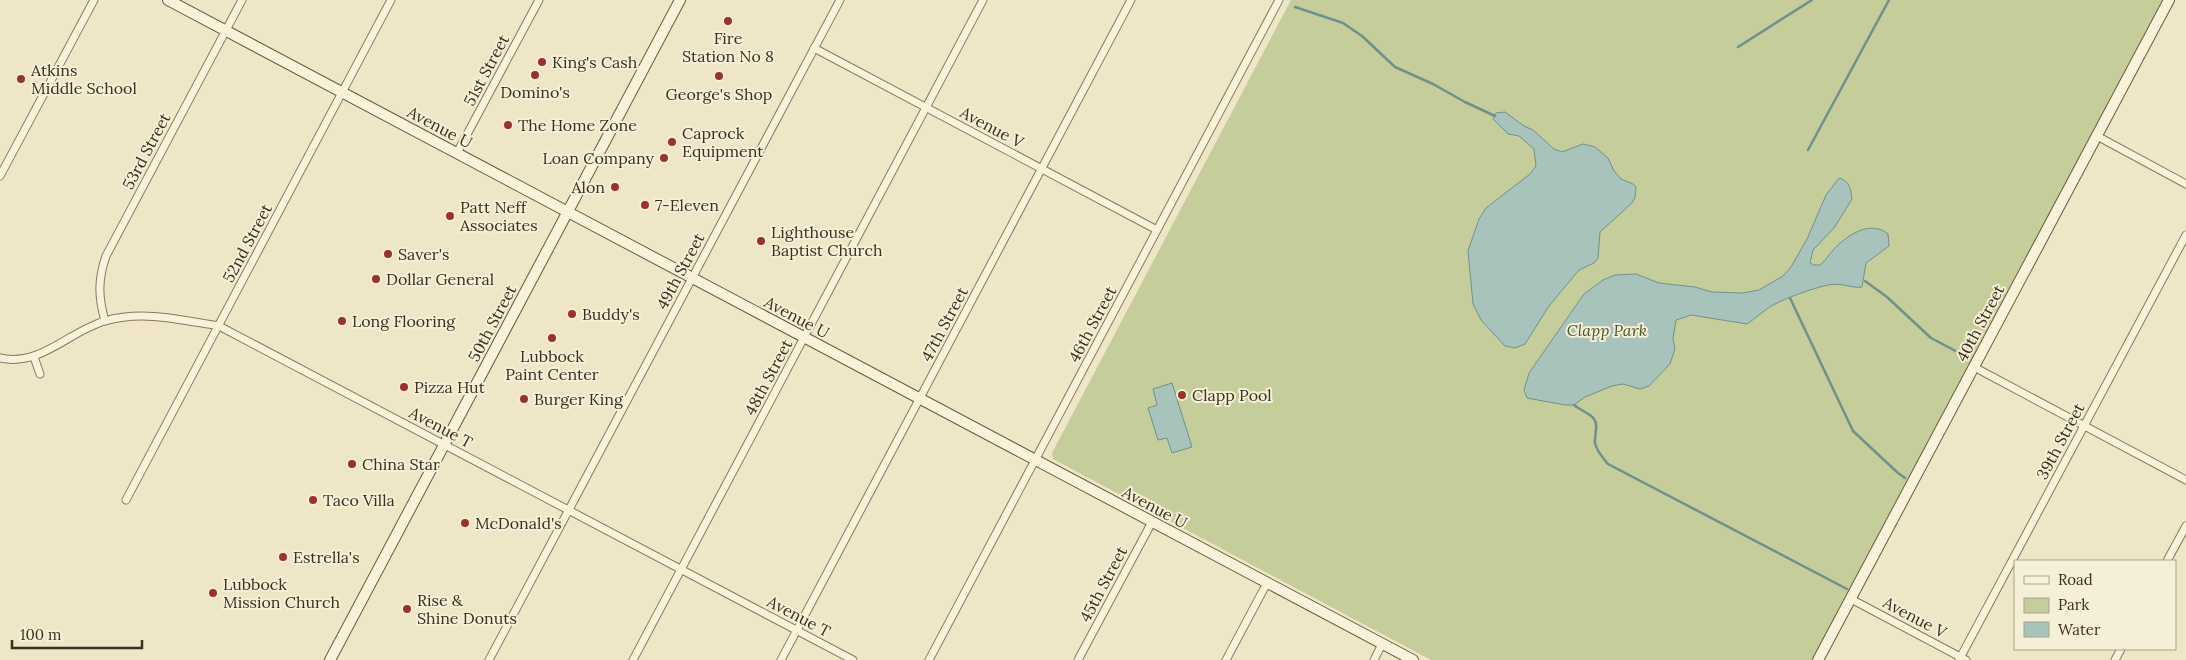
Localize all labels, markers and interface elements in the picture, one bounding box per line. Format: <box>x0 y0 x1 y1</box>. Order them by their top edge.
marker: Fire Station No 8 <box>722 15 734 27</box>
place label: Fire Station No 8 <box>682 28 774 66</box>
street label: 51st Street <box>459 30 513 109</box>
place label: King's Cash <box>552 52 638 72</box>
marker: King's Cash <box>536 56 548 68</box>
place label: Atkins Middle School <box>30 60 137 98</box>
marker: Domino's <box>529 69 541 81</box>
marker: George's Shop <box>713 70 725 82</box>
marker: Atkins Middle School <box>15 73 27 85</box>
place label: Domino's <box>500 82 570 102</box>
place label: George's Shop <box>666 84 772 104</box>
street label: Avenue U <box>403 101 476 152</box>
street label: Avenue V <box>956 102 1028 152</box>
street label: 53rd Street <box>118 109 175 193</box>
place label: The Home Zone <box>518 115 637 135</box>
marker: The Home Zone <box>502 119 514 131</box>
place label: Caprock Equipment <box>682 123 764 161</box>
marker: Caprock Equipment <box>666 136 678 148</box>
place label: Loan Company <box>543 148 655 168</box>
marker: Loan Company <box>658 152 670 164</box>
place label: Alon <box>571 177 605 197</box>
marker: Alon <box>609 181 621 193</box>
place label: 7-Eleven <box>655 195 719 215</box>
place label: Patt Neff Associates <box>459 197 538 235</box>
marker: 7-Eleven <box>639 199 651 211</box>
street label: 52nd Street <box>218 200 276 286</box>
marker: Patt Neff Associates <box>444 210 456 222</box>
place label: Lighthouse Baptist Church <box>771 222 883 260</box>
street label: 49th Street <box>652 229 709 312</box>
marker: Lighthouse Baptist Church <box>755 235 767 247</box>
place label: Saver's <box>398 244 449 264</box>
marker: Saver's <box>382 248 394 260</box>
place label: Dollar General <box>386 269 494 289</box>
marker: Dollar General <box>370 273 382 285</box>
street label: 50th Street <box>463 281 521 365</box>
street label: 40th Street <box>1951 281 2009 365</box>
street label: 46th Street <box>1064 282 1121 365</box>
street label: 47th Street <box>916 283 972 365</box>
street label: Avenue U <box>760 291 833 342</box>
place label: Buddy's <box>582 304 640 324</box>
marker: Buddy's <box>566 308 578 320</box>
place label: Long Flooring <box>352 311 456 331</box>
marker: Long Flooring <box>336 315 348 327</box>
park label: Clapp Park <box>1567 320 1647 340</box>
marker: Lubbock Paint Center <box>546 332 558 344</box>
street label: 48th Street <box>740 335 797 418</box>
place label: Lubbock Paint Center <box>505 346 599 384</box>
place label: Pizza Hut <box>414 377 486 397</box>
marker: Pizza Hut <box>398 381 410 393</box>
place label: Clapp Pool <box>1192 385 1272 405</box>
place label: Burger King <box>534 389 624 409</box>
marker: Clapp Pool <box>1176 389 1188 401</box>
marker: Burger King <box>518 393 530 405</box>
street label: 39th Street <box>2032 399 2089 483</box>
street label: Avenue T <box>405 402 476 452</box>
place label: China Star <box>362 454 440 474</box>
marker: China Star <box>346 458 358 470</box>
street label: Avenue U <box>1118 481 1191 532</box>
place label: Taco Villa <box>323 490 395 510</box>
marker: Taco Villa <box>307 494 319 506</box>
place label: McDonald's <box>475 513 562 533</box>
marker: McDonald's <box>459 517 471 529</box>
street label: 45th Street <box>1075 542 1132 625</box>
place label: Estrella's <box>293 547 360 567</box>
marker: Estrella's <box>277 551 289 563</box>
legend <box>2014 560 2176 650</box>
text: Road <box>2058 570 2093 589</box>
place label: Lubbock Mission Church <box>223 574 340 612</box>
marker: Lubbock Mission Church <box>207 587 219 599</box>
place label: Rise & Shine Donuts <box>417 590 517 628</box>
street label: Avenue T <box>763 591 834 641</box>
street label: Avenue V <box>1879 592 1951 642</box>
text: Park <box>2058 595 2089 614</box>
marker: Rise & Shine Donuts <box>401 603 413 615</box>
scale bar <box>12 618 142 650</box>
text: Water <box>2058 620 2101 639</box>
text: 100 m <box>20 625 61 644</box>

